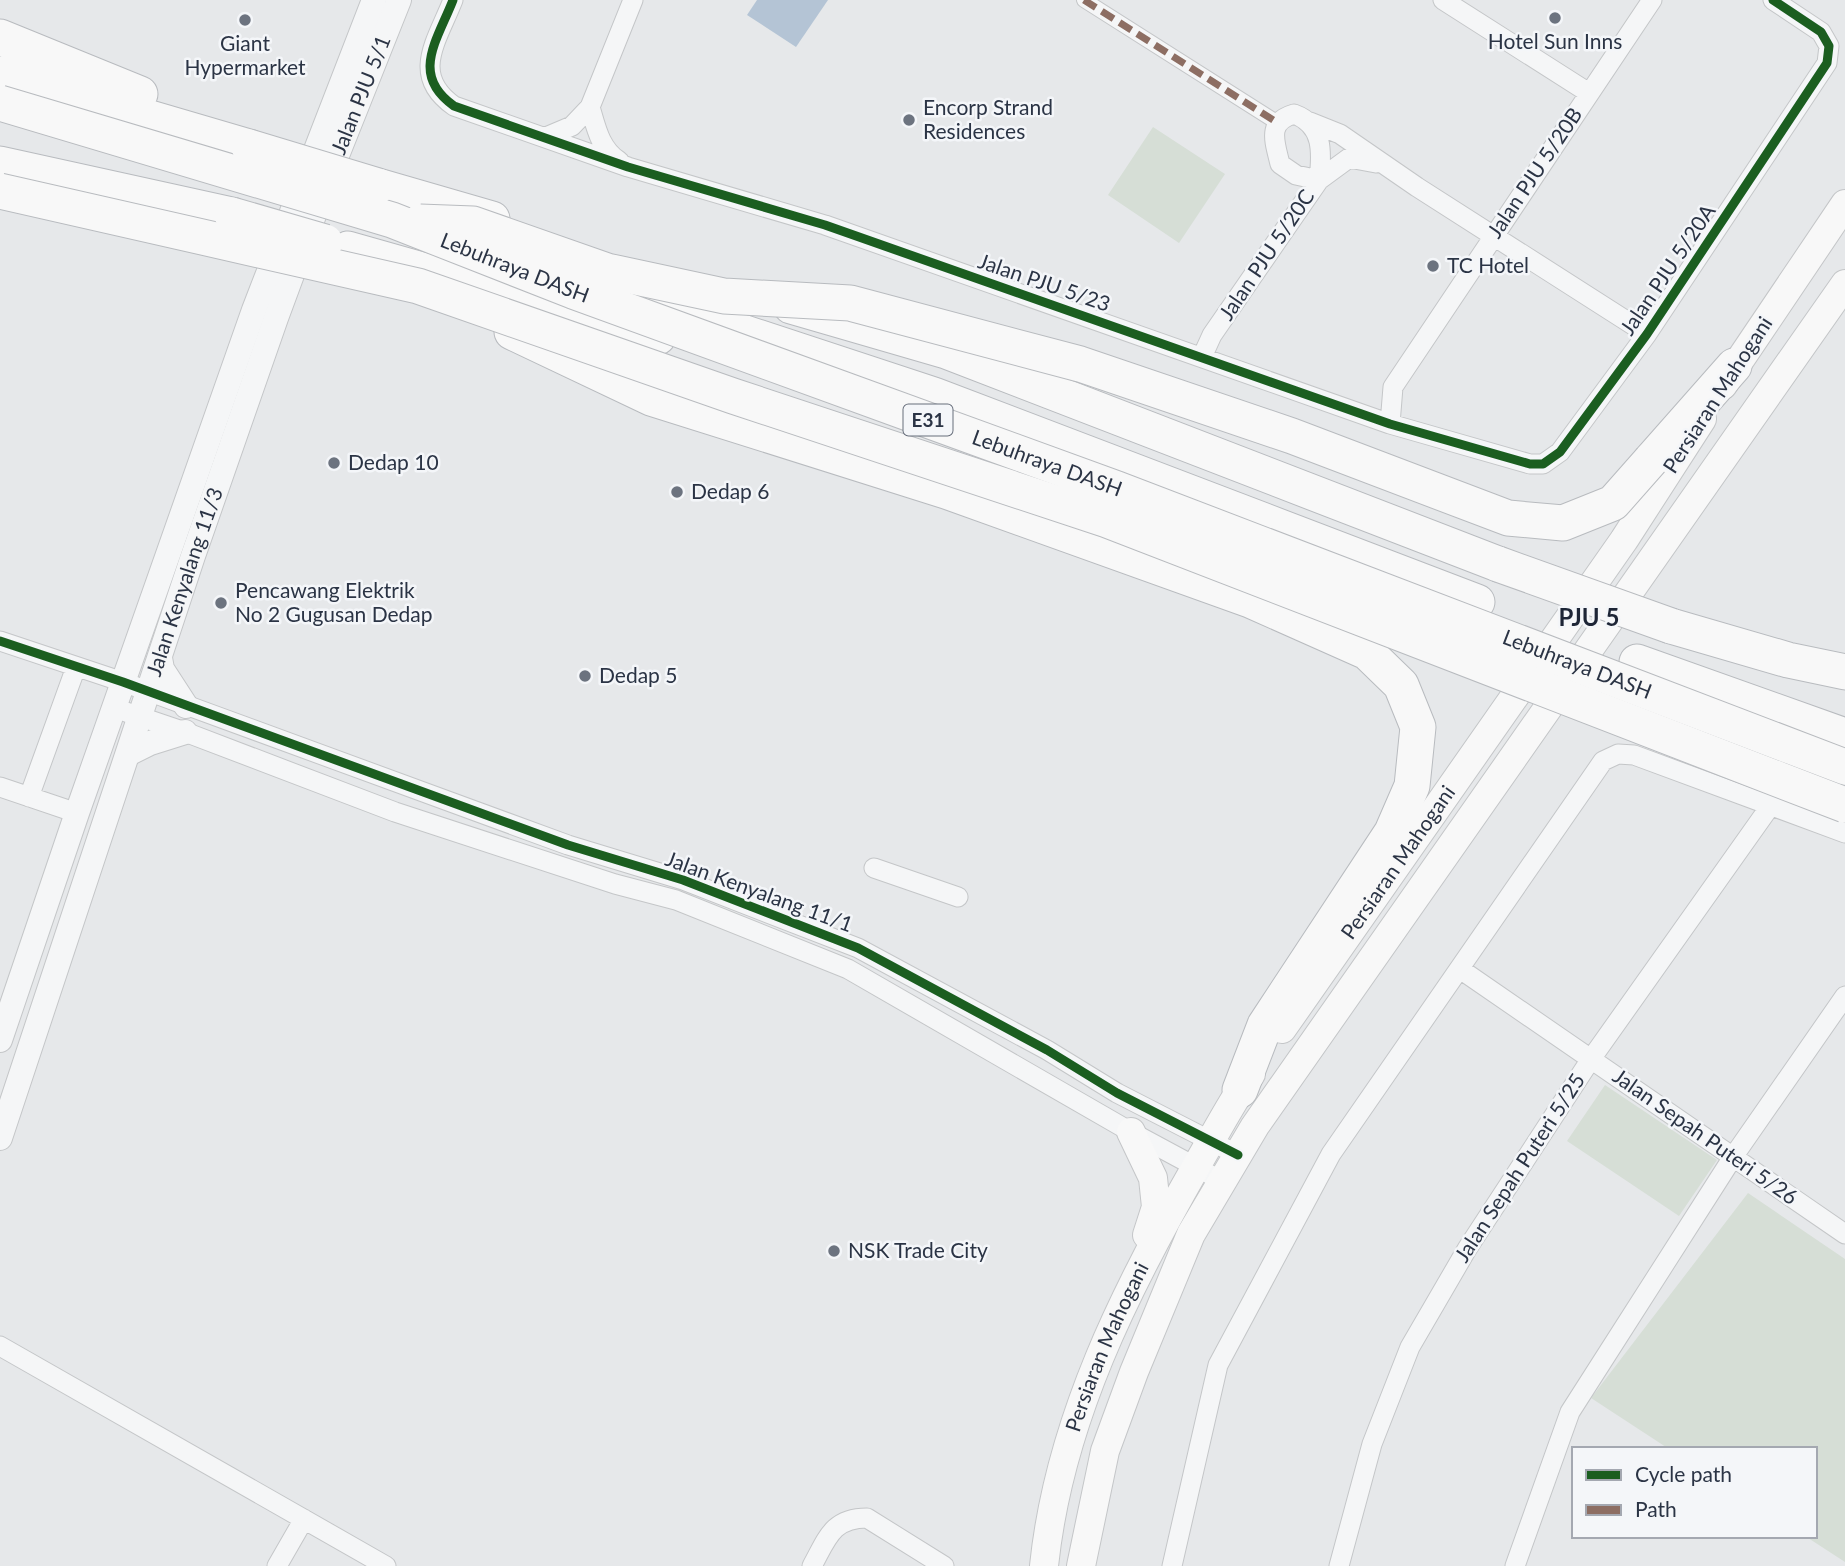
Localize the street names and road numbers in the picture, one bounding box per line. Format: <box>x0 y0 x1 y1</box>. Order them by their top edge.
street label: Jalan PJU 5/1 <box>325 31 395 157</box>
street label: Jalan PJU 5/20B <box>1481 102 1587 242</box>
street label: Jalan PJU 5/20C <box>1213 184 1319 324</box>
street label: Jalan PJU 5/20A <box>1614 198 1720 339</box>
street label: Lebuhraya DASH <box>437 226 593 307</box>
street label: Jalan PJU 5/23 <box>975 247 1114 316</box>
street label: Persiaran Mahogani <box>1657 311 1777 477</box>
road number: E31 <box>904 404 953 436</box>
street label: Lebuhraya DASH <box>969 423 1126 501</box>
street label: Jalan Kenyalang 11/3 <box>140 484 227 679</box>
street label: Lebuhraya DASH <box>1500 624 1656 703</box>
street label: Persiaran Mahogani <box>1335 780 1459 943</box>
street label: Jalan Kenyalang 11/1 <box>662 845 857 936</box>
street label: Jalan Sepah Puteri 5/26 <box>1609 1062 1803 1209</box>
street label: Jalan Sepah Puteri 5/25 <box>1448 1068 1589 1266</box>
street label: Persiaran Mahogani <box>1059 1257 1153 1434</box>

